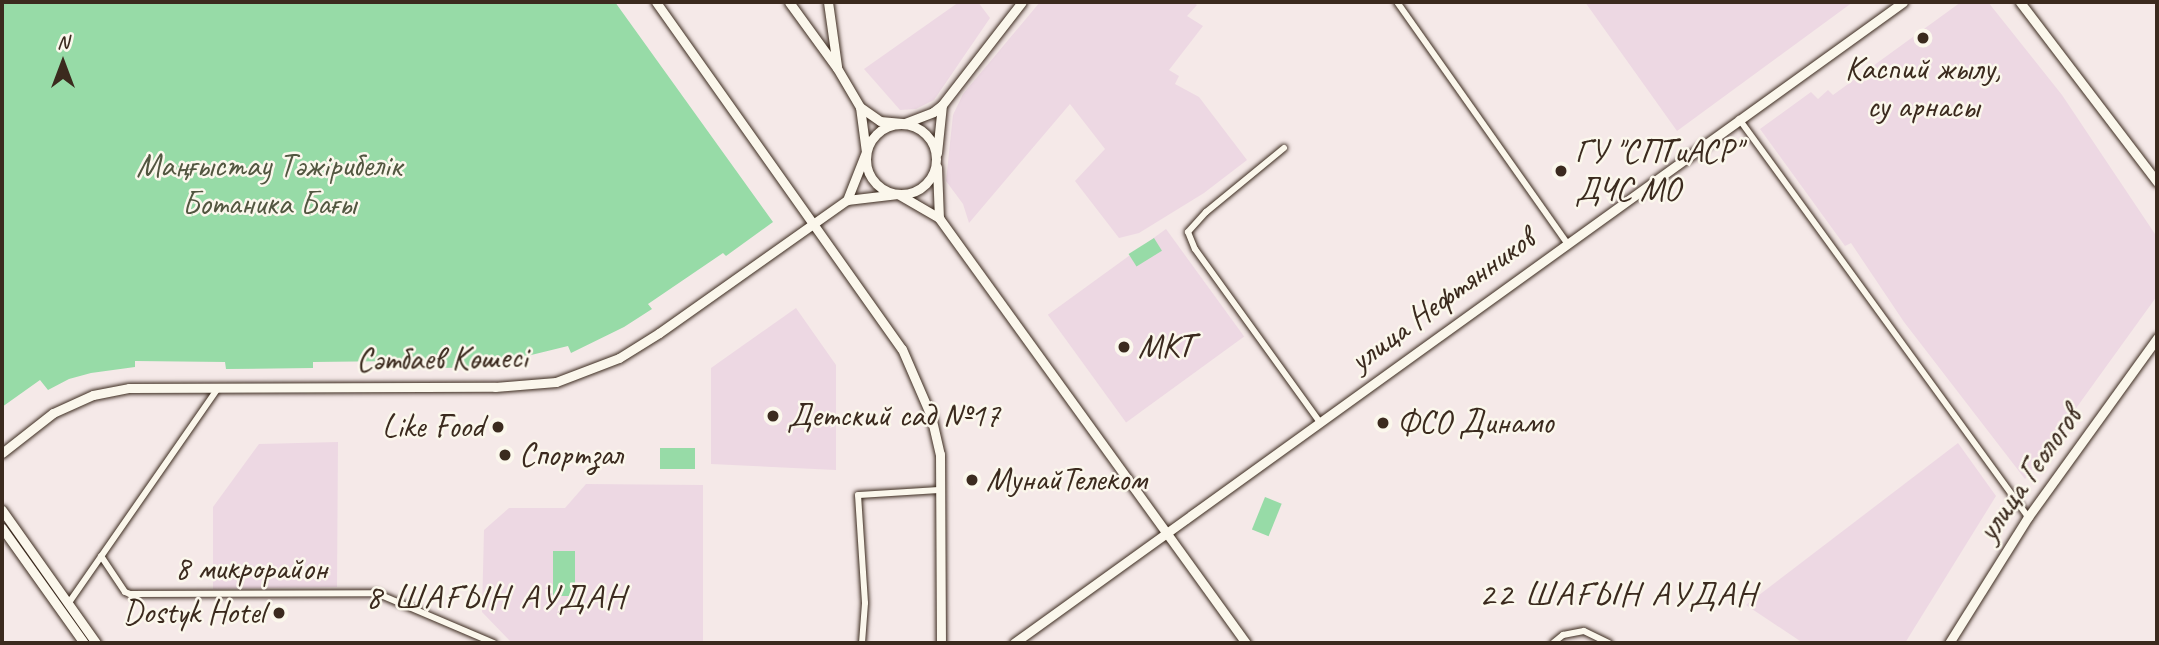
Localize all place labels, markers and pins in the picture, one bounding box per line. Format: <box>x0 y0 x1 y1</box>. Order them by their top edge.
marker: Каспий жылу, су арнасы <box>1915 30 1931 46</box>
place label: Каспий жылу, су арнасы <box>1845 49 2001 127</box>
place label: ГУ "СПТиАСР" ДЧС МО <box>1575 132 1741 210</box>
marker: ГУ "СПТиАСР" ДЧС МО <box>1553 163 1569 179</box>
place label: МКТ <box>1138 327 1193 367</box>
marker: МКТ <box>1116 339 1132 355</box>
place label: Детский сад №17 <box>787 396 1000 436</box>
place label: ФСО Динамо <box>1397 403 1552 443</box>
place label: Like Food <box>382 407 484 447</box>
marker: Детский сад №17 <box>765 408 781 424</box>
marker: ФСО Динамо <box>1375 415 1391 431</box>
marker: Like Food <box>490 419 506 435</box>
place label: Спортзал <box>519 435 622 475</box>
marker: Спортзал <box>497 447 513 463</box>
place label: МунайТелеком <box>986 460 1146 500</box>
marker: МунайТелеком <box>964 472 980 488</box>
place label: Dostyk Hotel <box>123 593 265 633</box>
marker: Dostyk Hotel <box>271 605 287 621</box>

